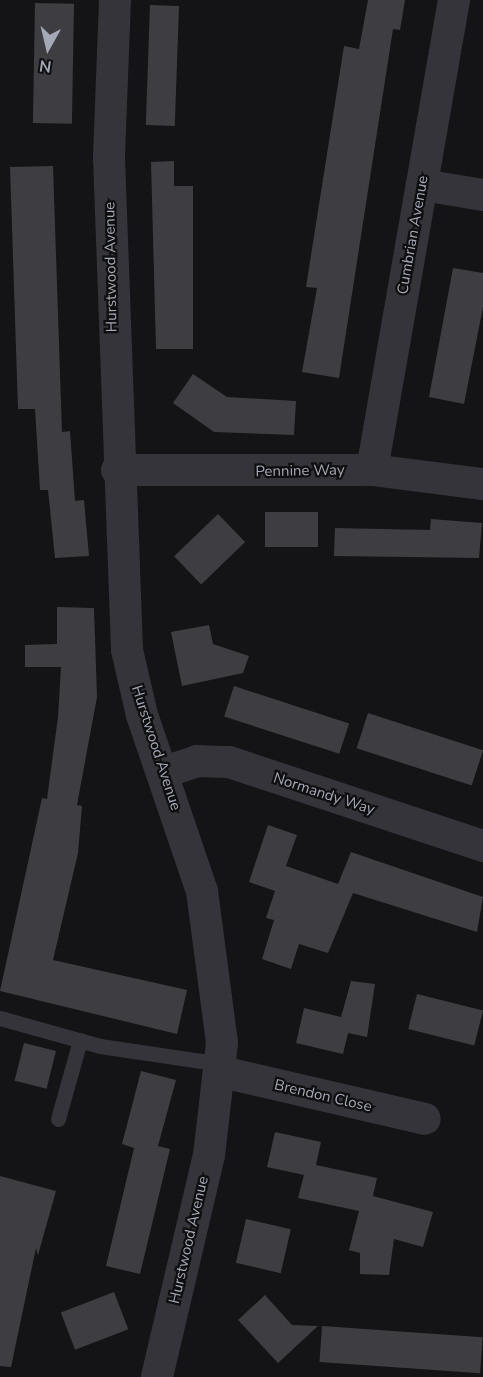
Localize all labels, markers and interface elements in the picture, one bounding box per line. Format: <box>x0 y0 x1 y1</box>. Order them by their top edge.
north arrow <box>18 18 78 78</box>
text: N <box>38 54 53 78</box>
street label: Cumbrian Avenue <box>394 174 432 296</box>
street label: Hurstwood Avenue <box>101 202 121 332</box>
street label: Pennine Way <box>255 461 345 481</box>
street label: Hurstwood Avenue <box>127 683 185 813</box>
street label: Normandy Way <box>271 769 377 819</box>
street label: Brendon Close <box>273 1076 373 1116</box>
street label: Hurstwood Avenue <box>166 1174 212 1306</box>

